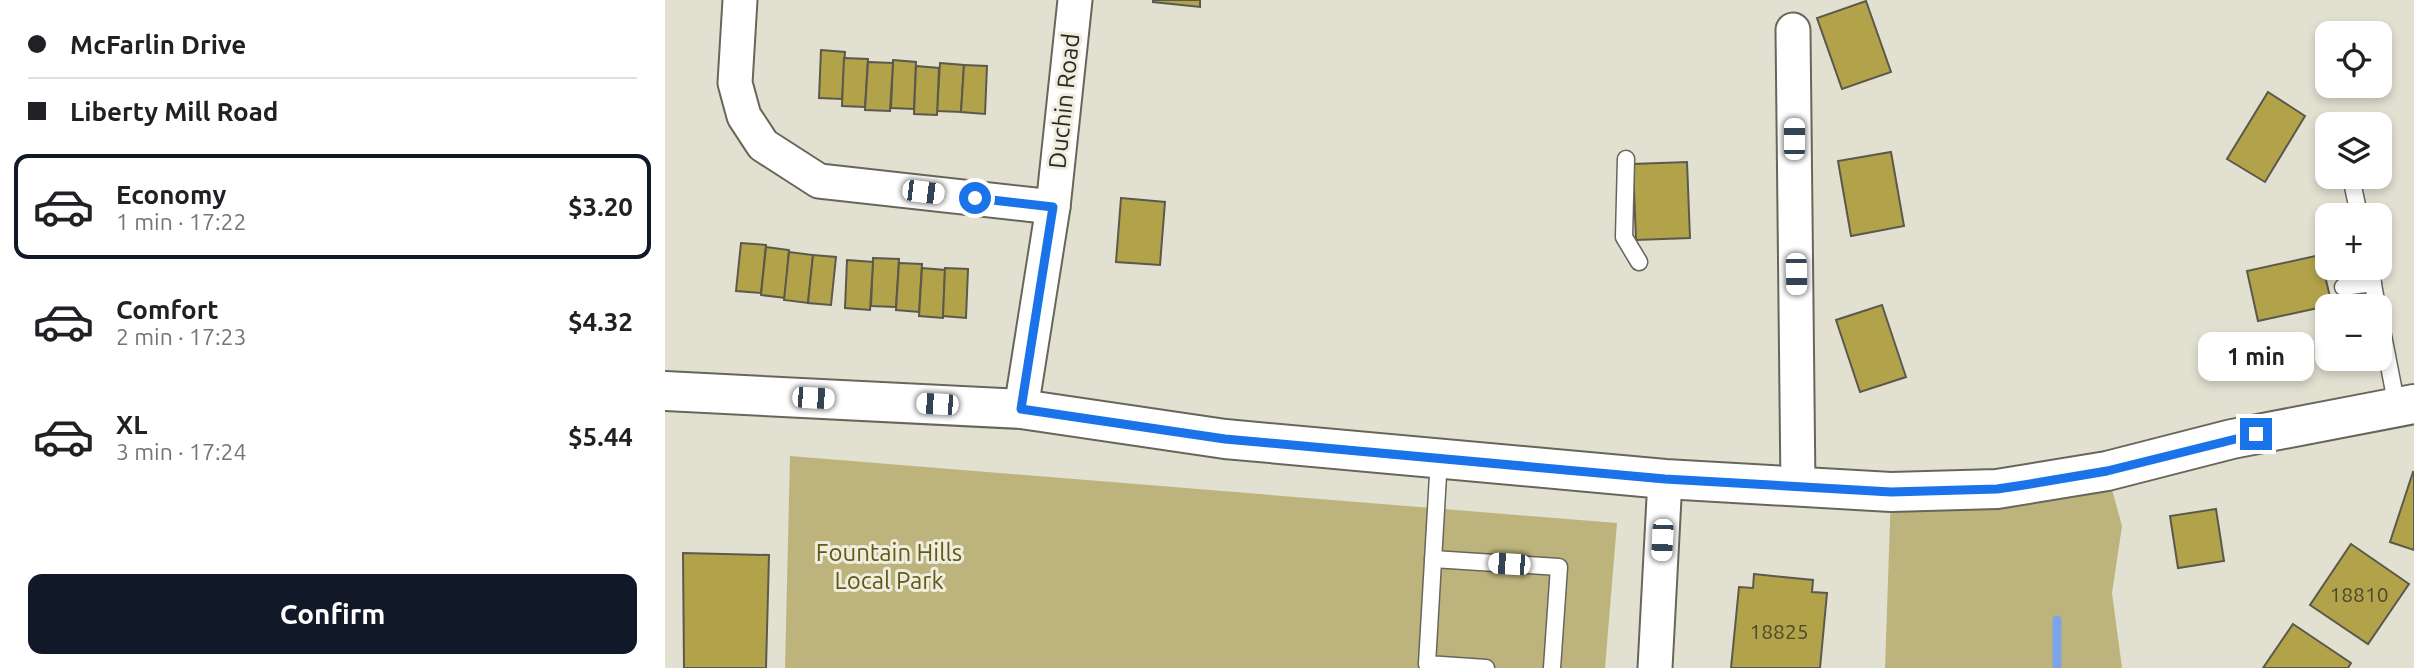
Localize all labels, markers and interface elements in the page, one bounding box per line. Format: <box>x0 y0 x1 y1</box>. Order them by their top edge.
map controls <box>2315 21 2392 371</box>
button: locate <box>2315 21 2392 98</box>
text: McFarlin Drive <box>70 30 246 59</box>
street label: Duchin Road <box>1043 32 1085 170</box>
text: Liberty Mill Road <box>70 97 278 126</box>
button: layers <box>2315 112 2392 189</box>
car <box>1784 118 1805 160</box>
icon: car <box>32 175 95 238</box>
car <box>901 179 946 205</box>
text: Economy <box>116 180 226 209</box>
route start <box>959 182 991 214</box>
text: $3.20 <box>568 192 633 221</box>
button: + <box>2315 203 2392 280</box>
text: 1 min · 17:22 <box>116 209 247 234</box>
car <box>1786 253 1807 295</box>
icon: car <box>32 290 95 353</box>
button: − <box>2315 294 2392 371</box>
text: Comfort <box>116 295 219 324</box>
text: $4.32 <box>568 307 633 336</box>
text: 2 min · 17:23 <box>116 324 247 349</box>
callout: 1 min <box>2198 332 2314 382</box>
text: 1 min <box>2227 344 2285 369</box>
car <box>792 386 835 410</box>
car <box>916 392 959 416</box>
icon: car <box>32 405 95 468</box>
text: XL <box>116 410 147 439</box>
route end <box>2240 418 2272 450</box>
text: $5.44 <box>568 422 633 451</box>
text: 3 min · 17:24 <box>116 439 247 464</box>
car <box>1651 518 1674 562</box>
park label: Fountain Hills Local Park <box>816 539 962 594</box>
car <box>1488 552 1531 576</box>
button: Confirm <box>28 574 637 654</box>
house number: 18810 <box>2329 582 2389 606</box>
house number: 18825 <box>1749 619 1809 643</box>

